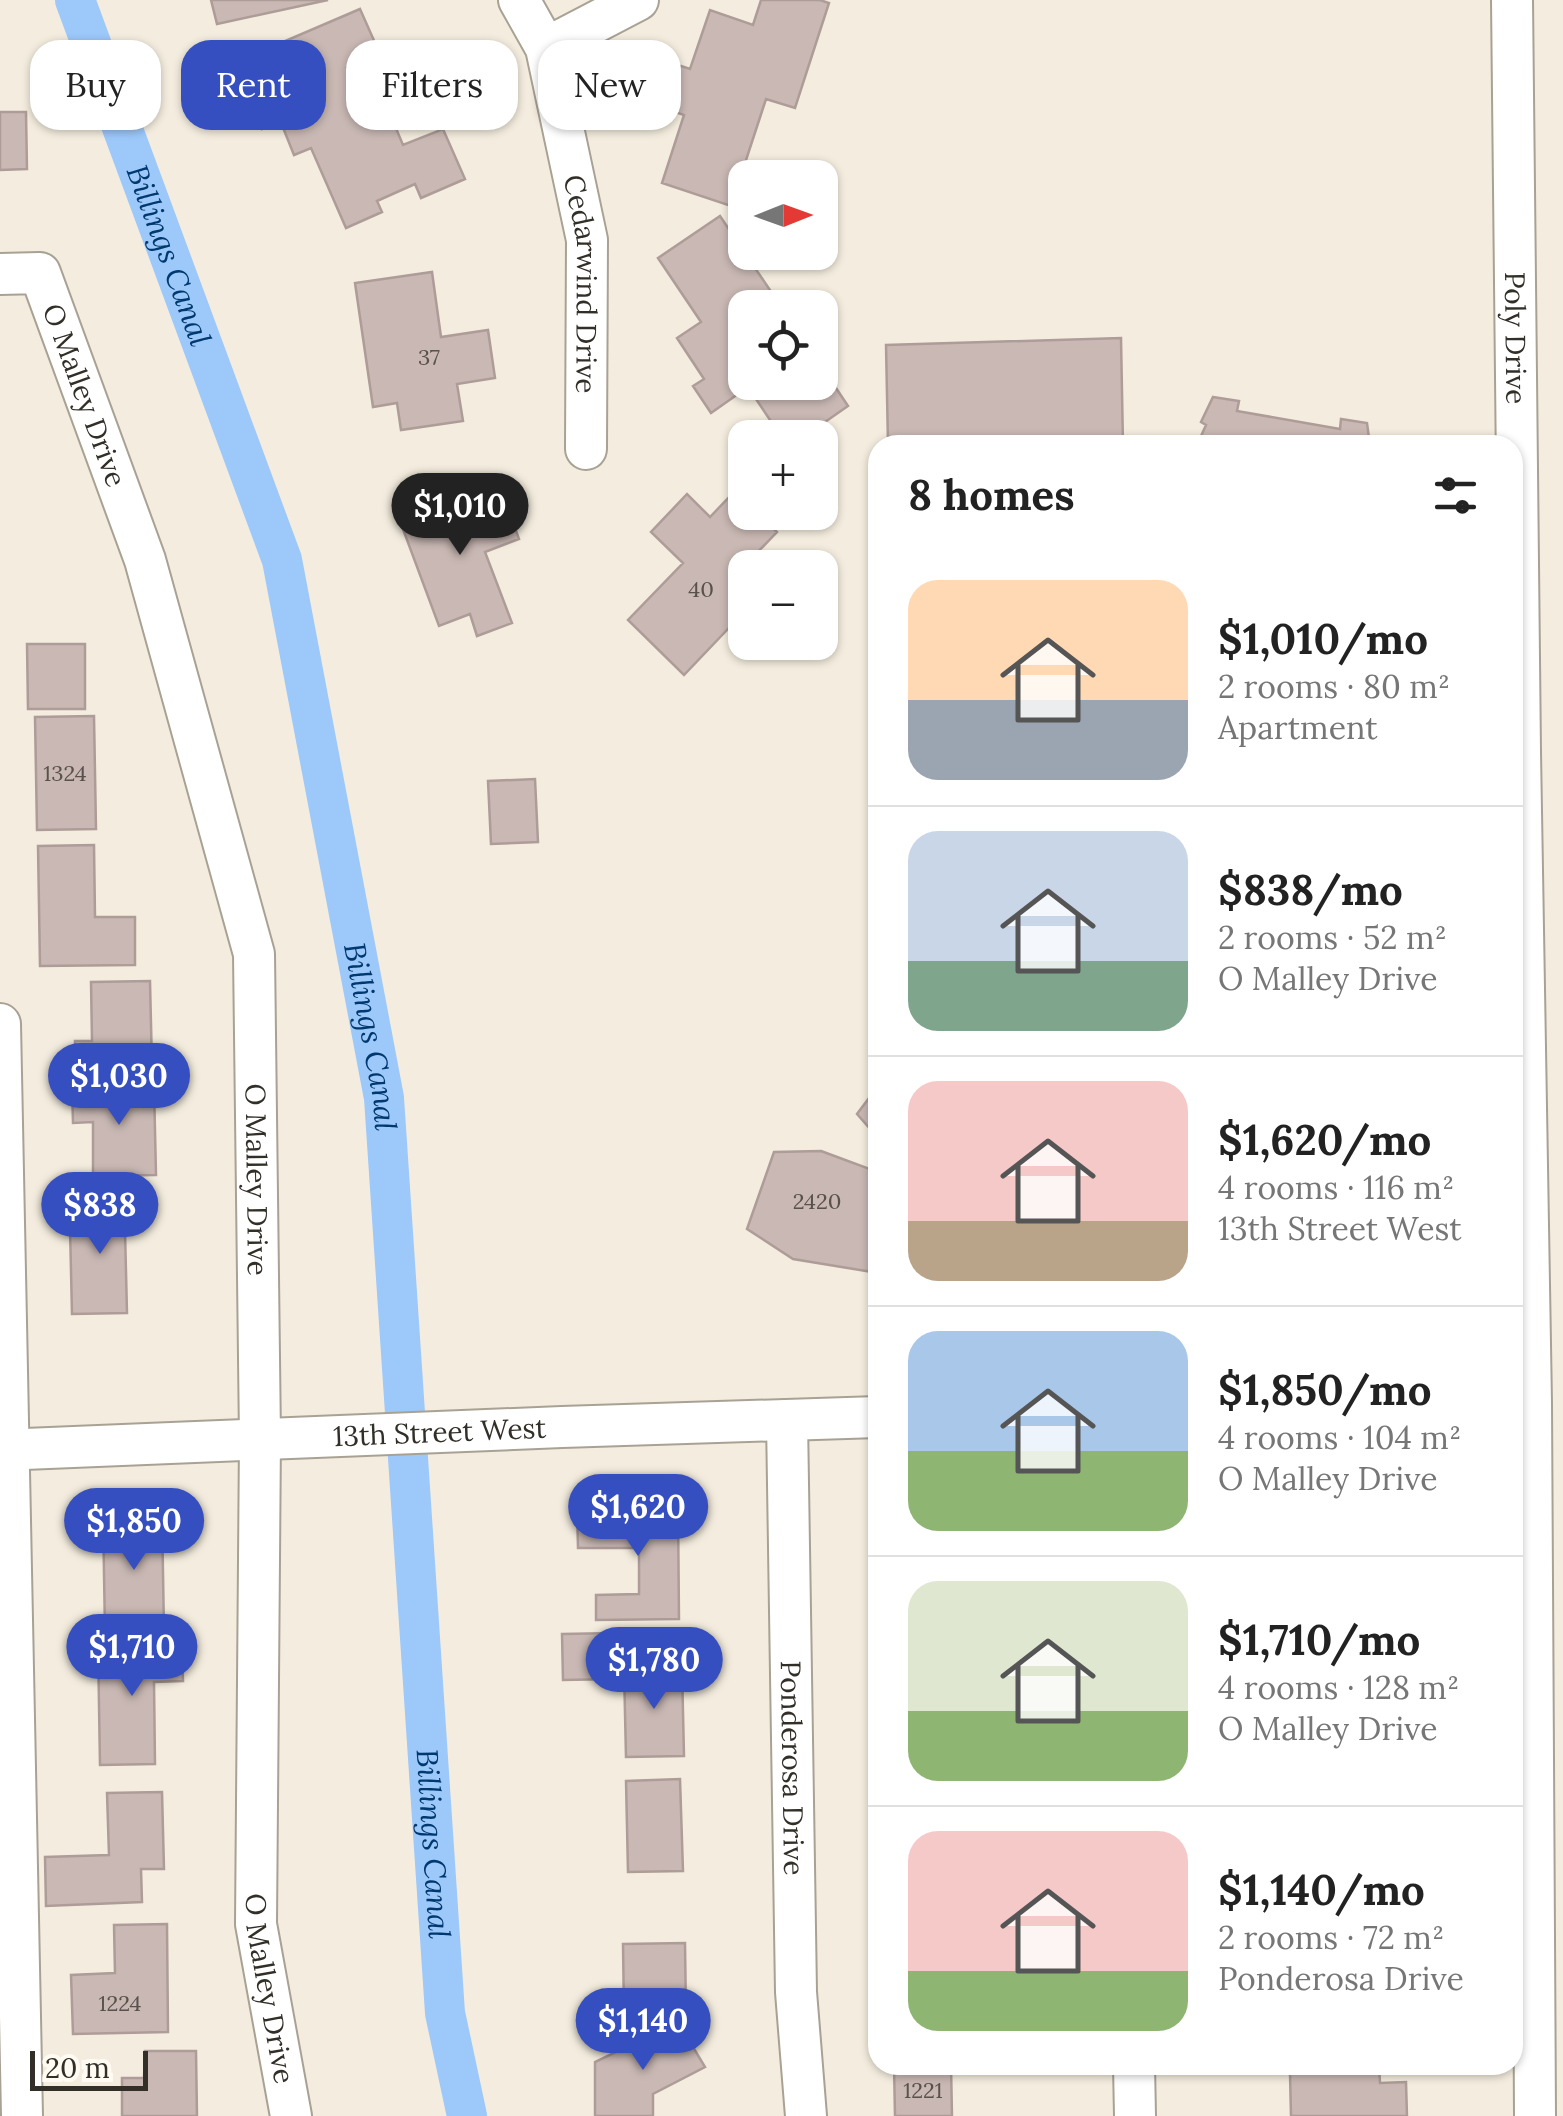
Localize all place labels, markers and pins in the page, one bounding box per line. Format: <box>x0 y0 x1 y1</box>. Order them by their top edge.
pin: $1,010 <box>379 473 541 558</box>
pin: $1,030 <box>38 1043 200 1128</box>
pin: $838 <box>41 1172 159 1257</box>
pin: $1,620 <box>557 1474 719 1559</box>
pin: $1,850 <box>53 1488 215 1573</box>
pin: $1,710 <box>51 1614 213 1699</box>
pin: $1,780 <box>573 1627 735 1712</box>
pin: $1,140 <box>562 1988 724 2073</box>

